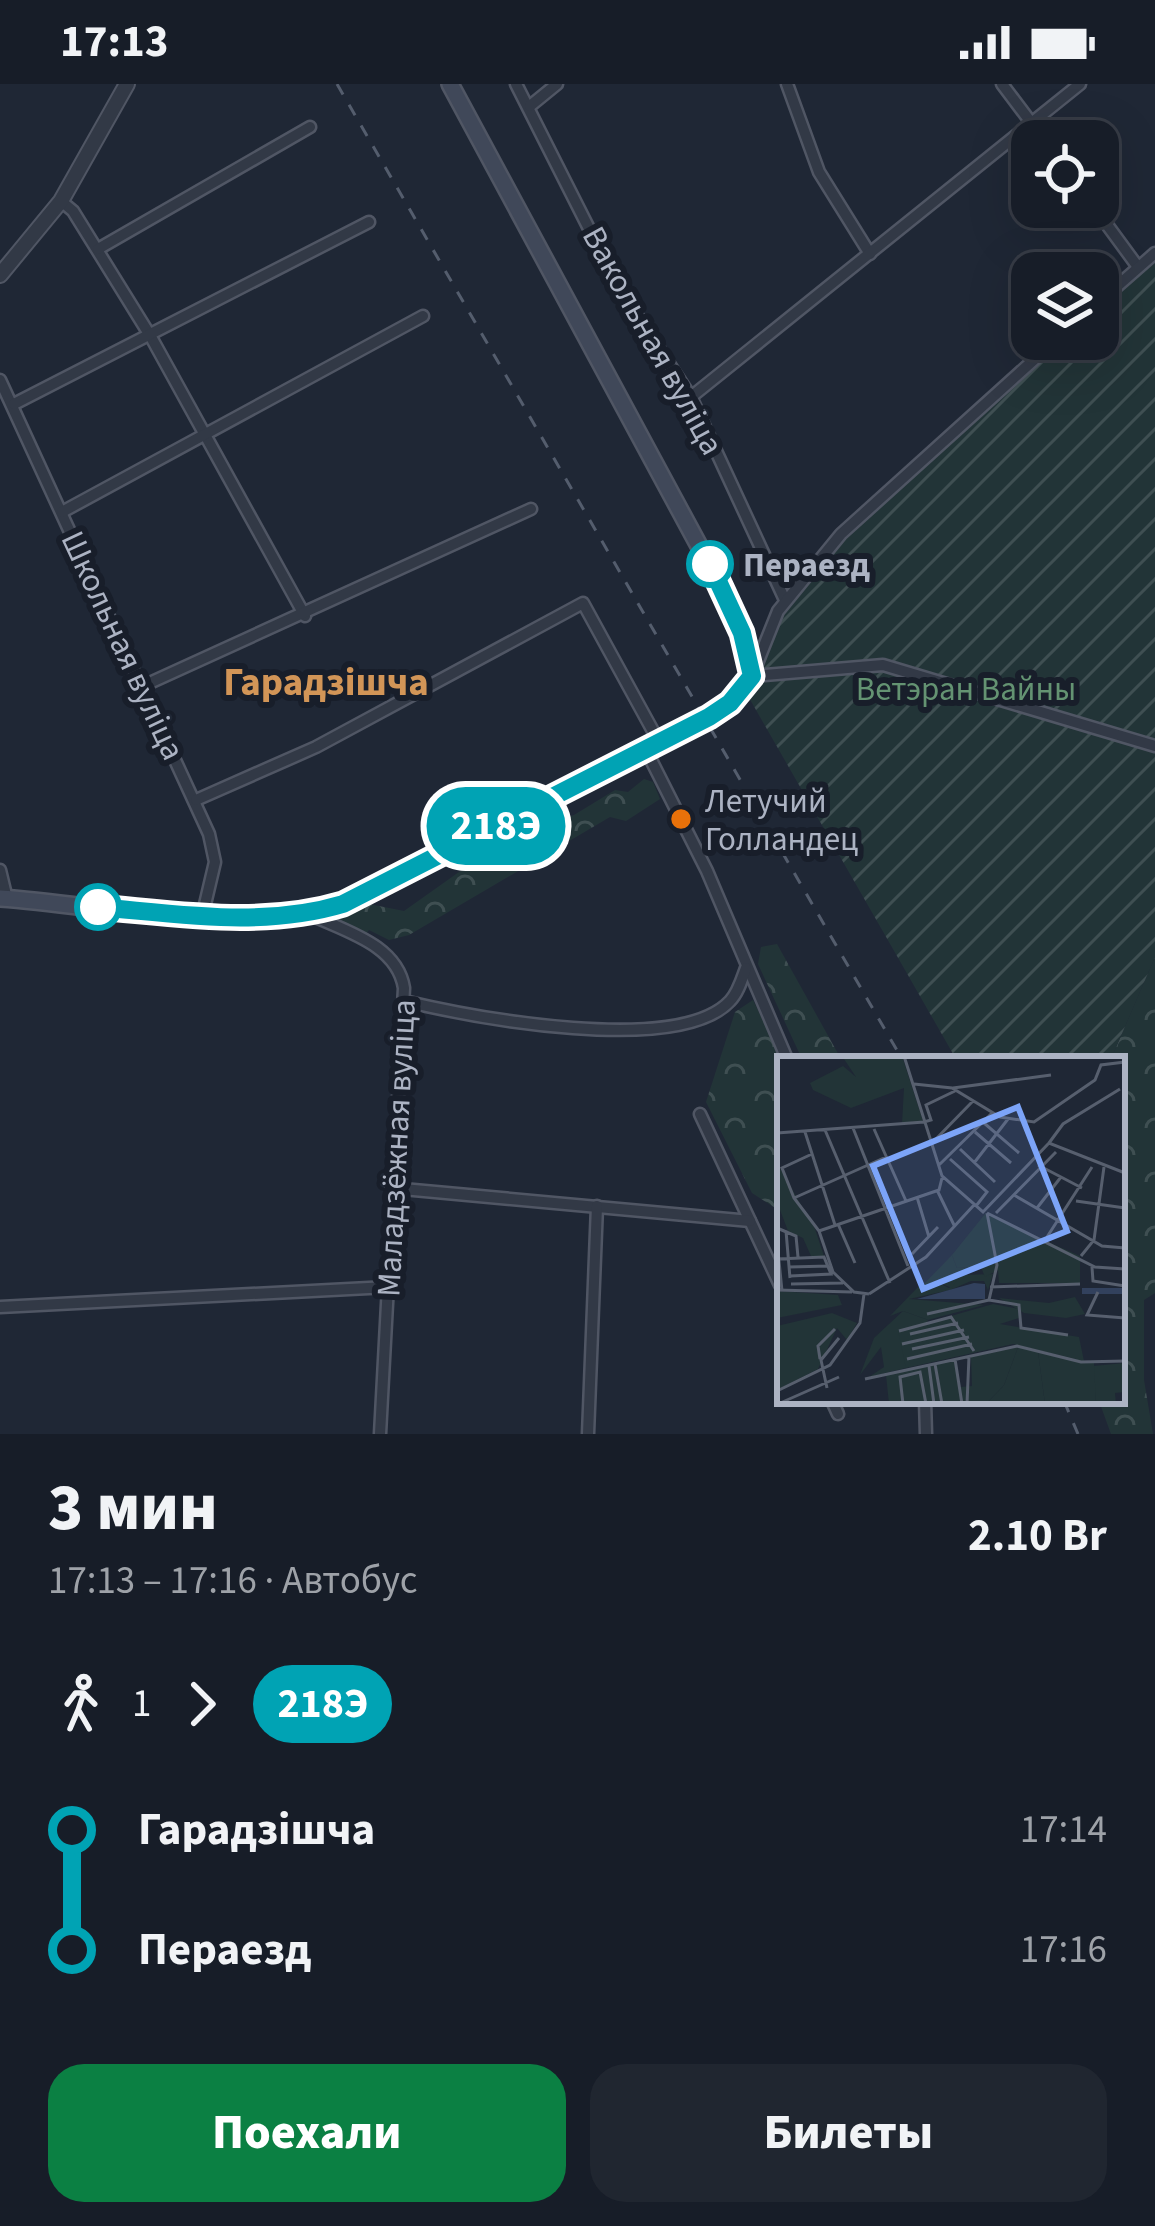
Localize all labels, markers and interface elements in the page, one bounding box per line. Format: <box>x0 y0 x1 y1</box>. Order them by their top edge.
text: 17:13 <box>60 10 169 74</box>
map controls <box>1011 120 1119 360</box>
button: locate <box>1011 120 1119 228</box>
street label: Вакольная вуліца <box>570 218 735 464</box>
button: layers <box>1011 252 1119 360</box>
street label: Школьная вуліца <box>49 523 196 768</box>
marker: Пераезд <box>688 542 732 586</box>
place label: Пераезд <box>743 542 870 589</box>
district label: Гарадзішча <box>223 655 429 711</box>
park label: Ветэран Вайны <box>856 666 1076 713</box>
place label: Летучий Голландец <box>705 778 858 863</box>
line badge: 218Э <box>412 787 580 865</box>
text: 218Э <box>451 796 541 856</box>
marker: Летучий Голландец <box>668 806 694 832</box>
unlabelled marker <box>76 885 120 929</box>
street label: Маладзёжная вуліца <box>365 998 428 1298</box>
inset map <box>777 1056 1125 1404</box>
text: 3 мин <box>48 1461 218 1555</box>
text: 2.10 Br <box>968 1504 1107 1568</box>
text: 17:13 – 17:16 · Автобус <box>48 1553 418 1609</box>
icon: walk <box>48 1671 114 1737</box>
icon: forward <box>169 1671 235 1737</box>
text: 218Э <box>277 1674 368 1734</box>
text: 1 <box>132 1676 151 1732</box>
text: Гарадзішча <box>138 1798 375 1862</box>
text: 17:14 <box>1020 1802 1107 1858</box>
text: Пераезд <box>138 1918 311 1982</box>
text: 17:16 <box>1020 1922 1107 1978</box>
button: Поехали <box>48 2064 566 2202</box>
button: Билеты <box>590 2064 1107 2202</box>

